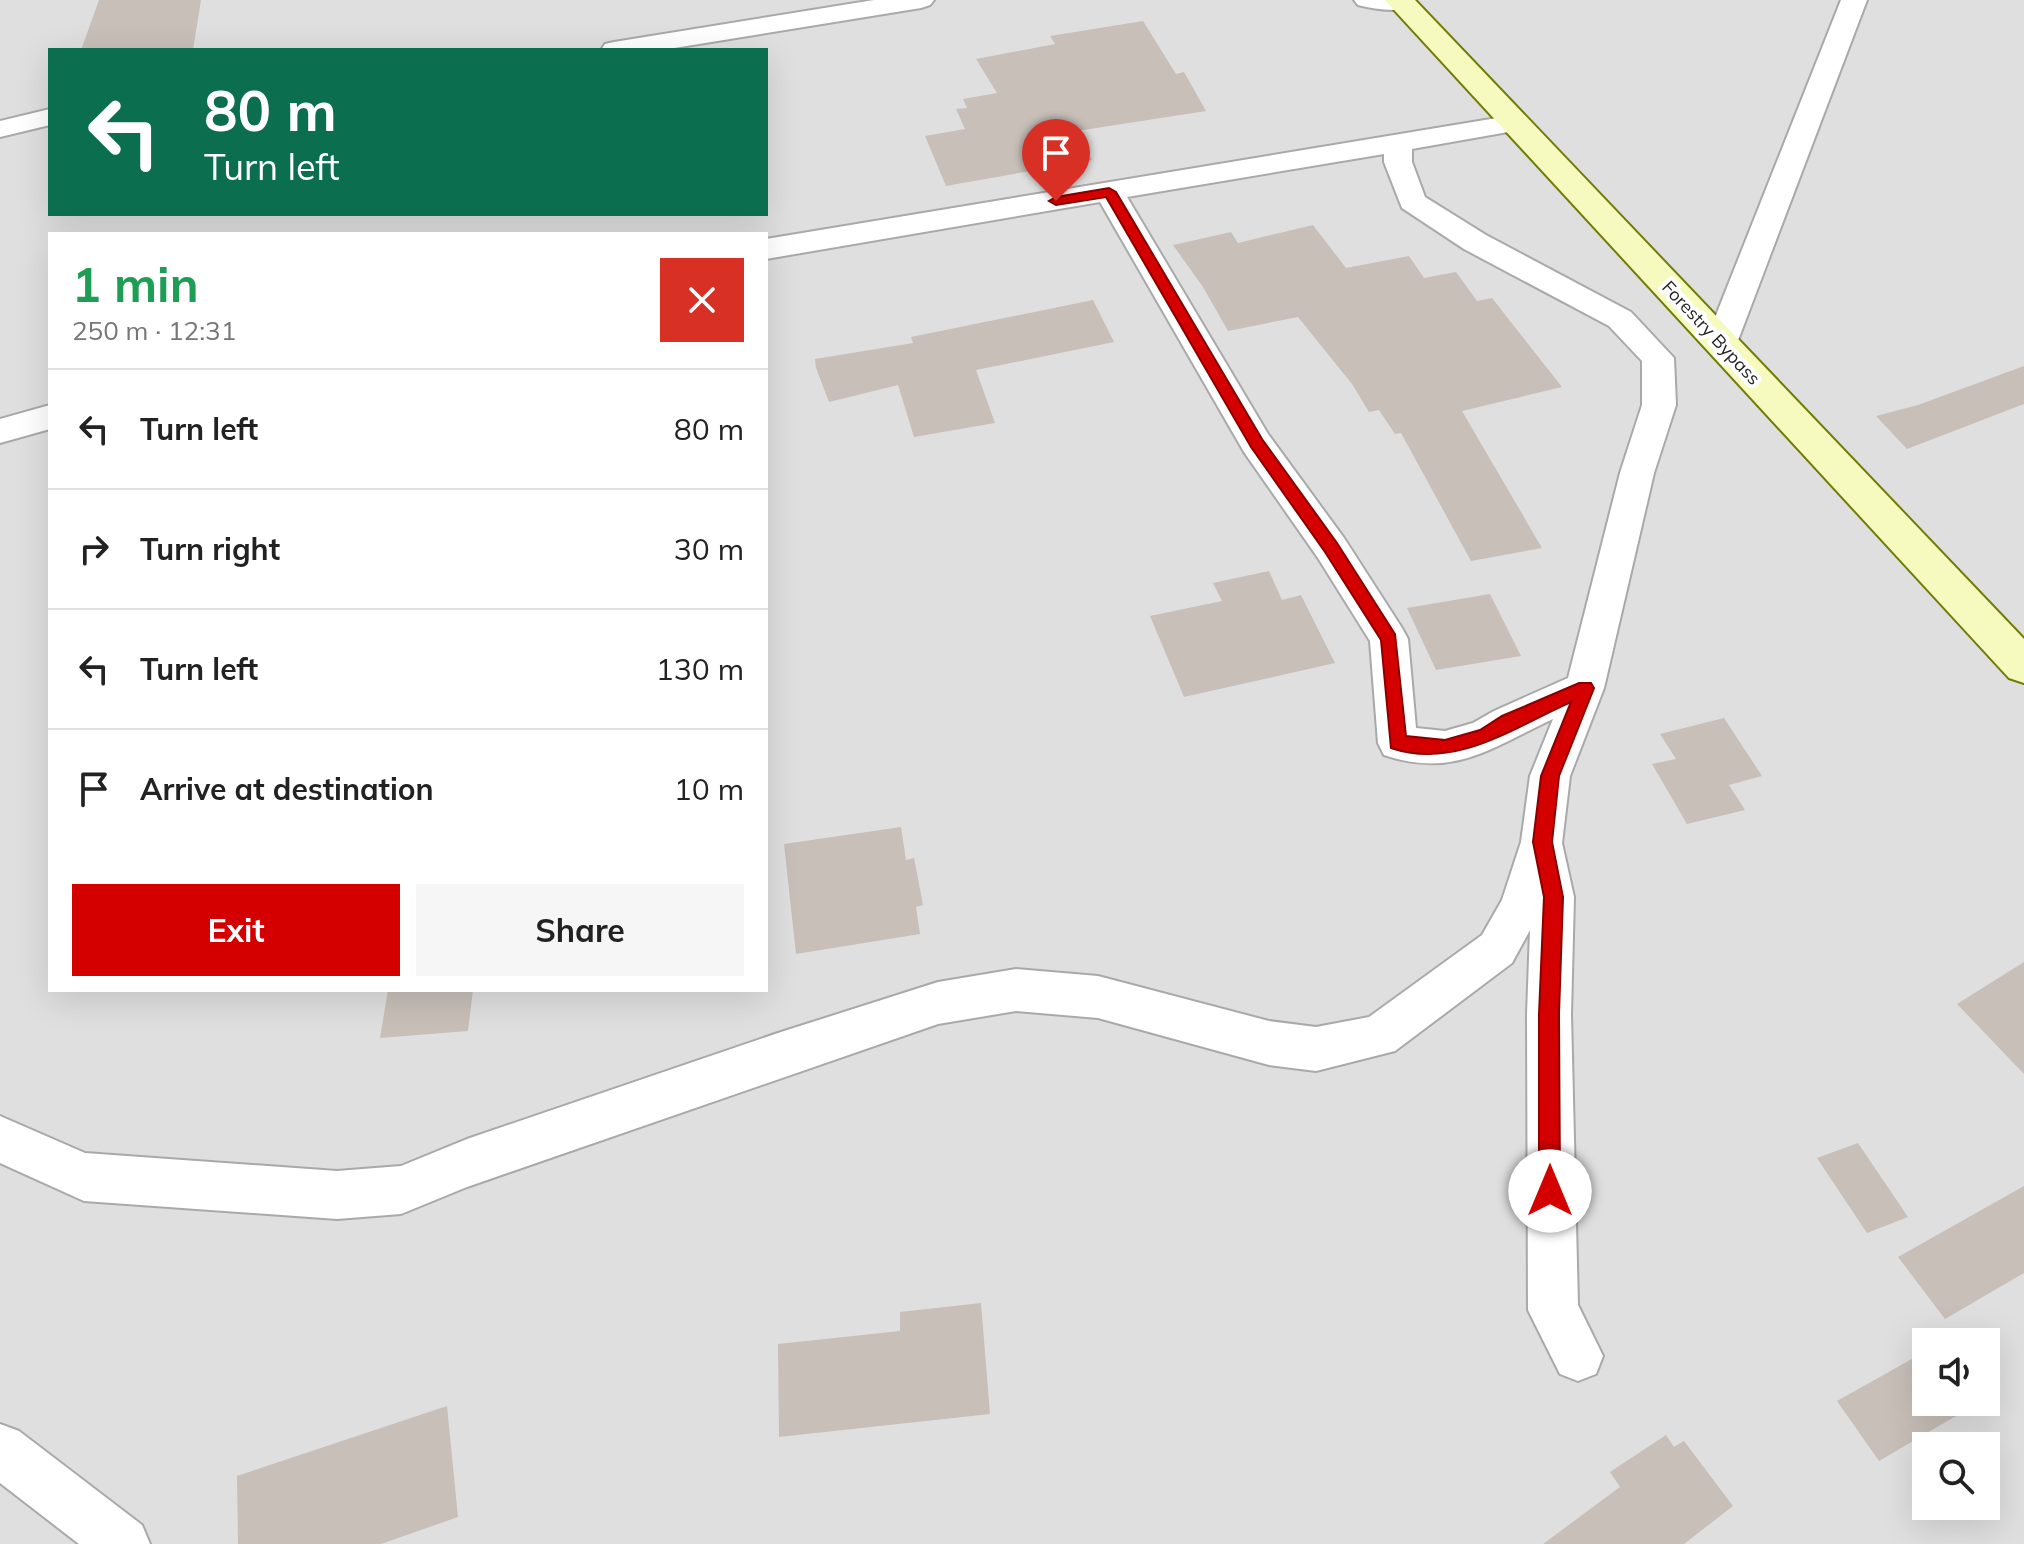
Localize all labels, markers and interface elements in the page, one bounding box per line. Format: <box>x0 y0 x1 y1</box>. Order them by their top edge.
text: 80 m <box>204 75 337 145</box>
icon: left <box>72 80 176 184</box>
pin <box>1022 119 1090 201</box>
icon: arrive <box>1034 131 1078 175</box>
text: Turn left <box>204 144 340 189</box>
text: 1 min <box>72 254 199 314</box>
button: close <box>660 258 744 342</box>
street label: Forestry Bypass <box>1657 276 1766 390</box>
text: 250 m · 12:31 <box>72 314 236 347</box>
icon: left <box>72 407 116 451</box>
text: Turn left <box>140 410 258 448</box>
text: 80 m <box>674 410 744 448</box>
icon: right <box>72 527 116 571</box>
text: Turn right <box>140 530 280 568</box>
text: 30 m <box>674 530 744 568</box>
icon: left <box>72 647 116 691</box>
text: Turn left <box>140 650 258 688</box>
text: 130 m <box>656 650 744 688</box>
icon: arrive <box>72 767 116 811</box>
text: Arrive at destination <box>140 770 434 808</box>
text: 10 m <box>674 770 744 808</box>
button: Exit <box>72 884 400 976</box>
button: Share <box>416 884 744 976</box>
position arrow <box>1508 1149 1592 1233</box>
map controls <box>1912 1328 2000 1520</box>
button: sound <box>1912 1328 2000 1416</box>
button: search <box>1912 1432 2000 1520</box>

